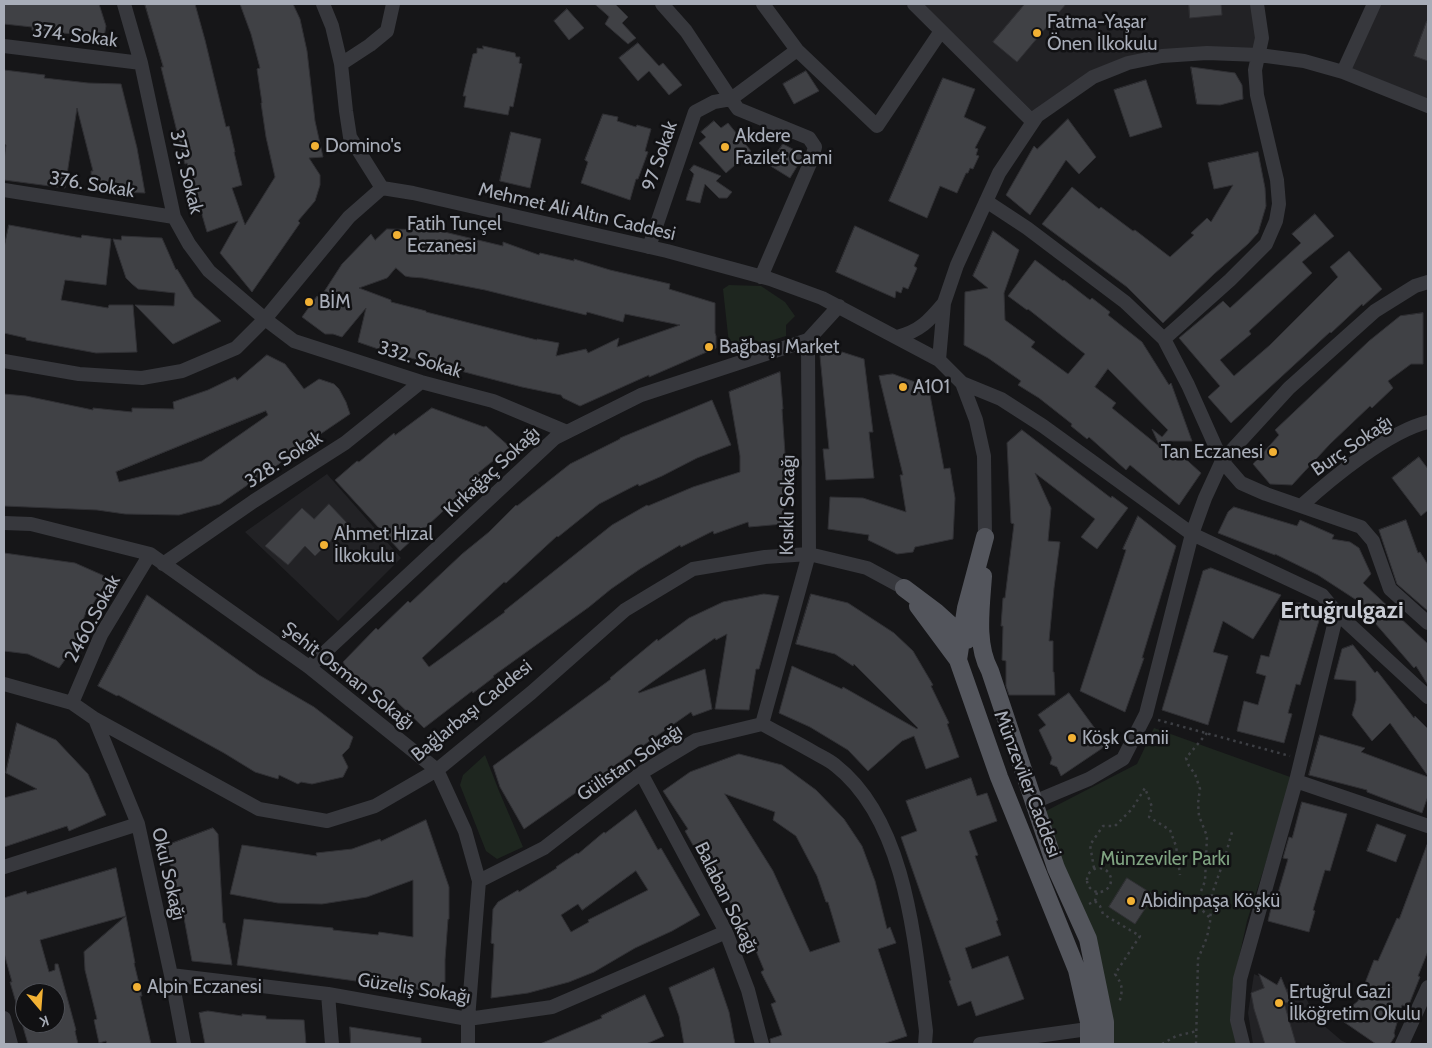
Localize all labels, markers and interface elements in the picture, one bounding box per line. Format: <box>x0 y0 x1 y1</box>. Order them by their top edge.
place label: Fatma-Yaşar Önen İlkokulu <box>1047 11 1158 55</box>
street label: 374. Sokak <box>31 19 119 53</box>
marker: Fatma-Yaşar Önen İlkokulu <box>1031 27 1043 39</box>
street label: 97 Sokak <box>637 118 683 194</box>
place label: Akdere Fazilet Cami <box>735 125 832 169</box>
street label: 373. Sokak <box>165 128 207 216</box>
place label: Domino's <box>325 135 401 157</box>
marker: Domino's <box>309 140 321 152</box>
marker: Akdere Fazilet Cami <box>719 141 731 153</box>
street label: 376. Sokak <box>48 167 136 203</box>
street label: Mehmet Ali Altın Caddesi <box>476 178 678 246</box>
place label: Fatih Tunçel Eczanesi <box>407 213 502 257</box>
marker: Fatih Tunçel Eczanesi <box>391 229 403 241</box>
place label: BİM <box>319 291 351 313</box>
marker: BİM <box>303 296 315 308</box>
street label: 332. Sokak <box>375 336 465 384</box>
place label: Bağbaşı Market <box>719 336 839 358</box>
marker: Bağbaşı Market <box>703 341 715 353</box>
place label: A101 <box>913 376 950 398</box>
marker: A101 <box>897 381 909 393</box>
street label: Burç Sokağı <box>1307 411 1397 481</box>
street label: Kırkağaç Sokağı <box>439 422 545 522</box>
street label: 328. Sokak <box>241 427 327 493</box>
place label: Tan Eczanesi <box>1161 441 1263 463</box>
marker: Tan Eczanesi <box>1267 446 1279 458</box>
street label: Kısıklı Sokağı <box>776 454 800 556</box>
place label: Ahmet Hızal İlkokulu <box>334 523 433 567</box>
marker: Ahmet Hızal İlkokulu <box>318 539 330 551</box>
street label: 2460.Sokak <box>60 571 126 667</box>
district label: Ertuğrulgazi <box>1280 597 1404 625</box>
street label: Şehit Osman Sokağı <box>277 617 419 735</box>
street label: Bağlarbaşı Caddesi <box>407 655 537 767</box>
street label: Münzeviler Caddesi <box>988 707 1066 861</box>
street label: Gülistan Sokağı <box>573 719 687 807</box>
place label: Köşk Camii <box>1082 727 1169 749</box>
marker: Köşk Camii <box>1066 732 1078 744</box>
street label: Okul Sokağı <box>146 825 190 923</box>
street label: Balaban Sokağı <box>689 839 763 957</box>
park label: Münzeviler Parkı <box>1100 848 1230 870</box>
place label: Abidinpaşa Köşkü <box>1141 890 1280 912</box>
marker: Abidinpaşa Köşkü <box>1125 895 1137 907</box>
street label: Güzeliş Sokağı <box>356 969 472 1009</box>
place label: Alpin Eczanesi <box>147 976 262 998</box>
marker: Alpin Eczanesi <box>131 981 143 993</box>
place label: Ertuğrul Gazi İlköğretim Okulu <box>1289 981 1421 1025</box>
north arrow <box>15 983 65 1033</box>
marker: Ertuğrul Gazi İlköğretim Okulu <box>1273 997 1285 1009</box>
text: K <box>37 1011 51 1031</box>

